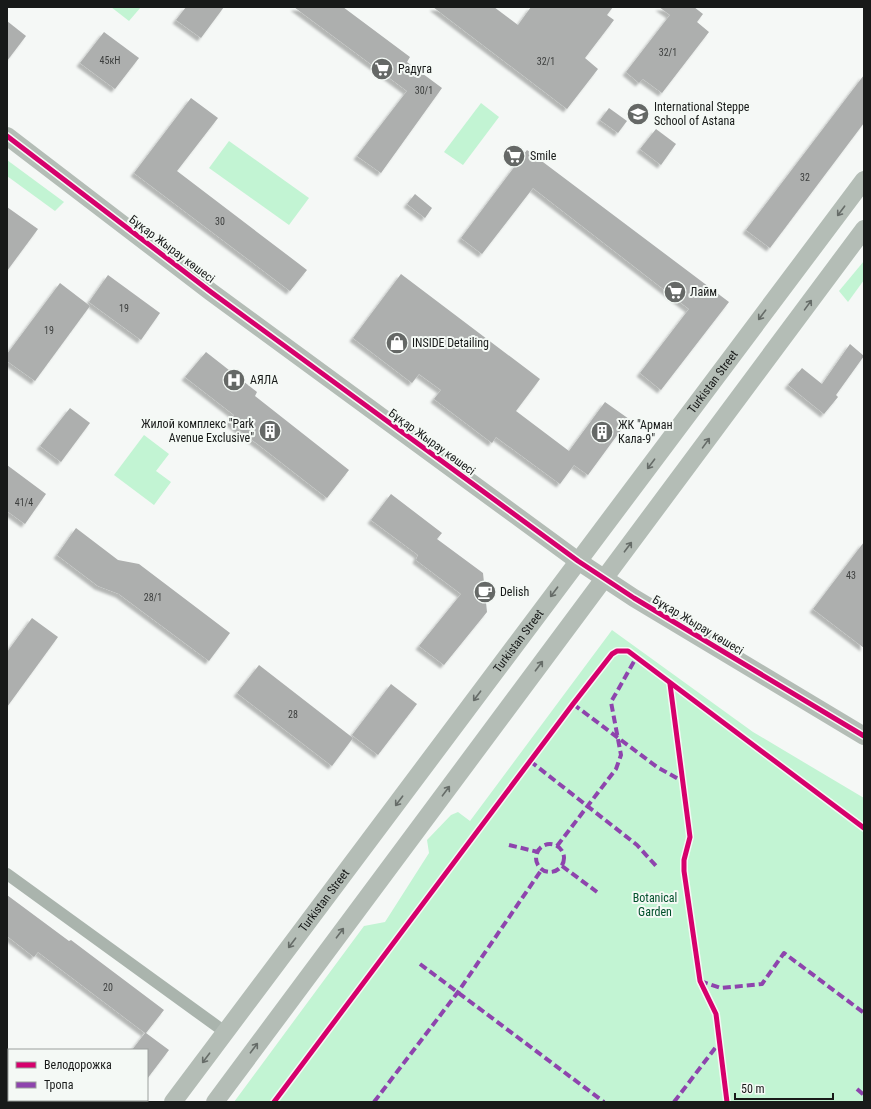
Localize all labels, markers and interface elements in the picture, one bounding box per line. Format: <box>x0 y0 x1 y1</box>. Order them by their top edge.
house number: 32/1 <box>659 47 677 58</box>
house number: 45кH <box>100 55 120 66</box>
supermarket icon: Радуга <box>369 56 395 82</box>
house number: 32/1 <box>537 56 555 67</box>
place label: Радуга <box>398 62 432 76</box>
house number: 30/1 <box>415 85 433 96</box>
place label: International Steppe School of Astana <box>654 100 750 128</box>
school or university icon: International Steppe School of Astana <box>625 101 651 127</box>
supermarket icon: Smile <box>501 143 527 169</box>
place label: Smile <box>530 149 557 163</box>
house number: 32 <box>800 172 810 183</box>
one-way arrow <box>836 205 845 216</box>
street label: Бұқар Жырау көшесі <box>126 212 218 286</box>
house number: 30 <box>215 216 225 227</box>
supermarket icon: Лайм <box>662 279 688 305</box>
place label: Лайм <box>690 285 717 299</box>
one-way arrow <box>804 299 813 310</box>
house number: 19 <box>119 303 129 314</box>
one-way arrow <box>758 309 766 320</box>
house number: 19 <box>44 325 54 336</box>
shop icon: INSIDE Detailing <box>384 330 410 356</box>
place label: INSIDE Detailing <box>412 336 489 350</box>
street label: Turkistan Street <box>685 347 741 416</box>
hospital icon: АЯЛА <box>221 367 247 393</box>
place label: АЯЛА <box>250 373 278 387</box>
street label: Бұқар Жырау көшесі <box>386 406 478 478</box>
place label: Жилой комплекс "Park Avenue Exclusive" <box>141 417 255 445</box>
building icon: Жилой комплекс "Park Avenue Exclusive" <box>257 418 283 444</box>
place label: ЖК "Арман Кала-9" <box>618 418 673 446</box>
building icon: ЖК "Арман Кала-9" <box>589 419 615 445</box>
one-way arrow <box>702 438 710 449</box>
one-way arrow <box>647 458 655 469</box>
house number: 41/4 <box>15 497 33 508</box>
one-way arrow <box>624 541 632 552</box>
house number: 43 <box>846 570 856 581</box>
cafe icon: Delish <box>472 579 498 605</box>
place label: Delish <box>500 585 529 599</box>
one-way arrow <box>550 587 559 598</box>
house number: 28/1 <box>144 592 162 603</box>
street label: Бұқар Жырау көшесі <box>650 592 746 658</box>
street label: Turkistan Street <box>490 607 547 675</box>
one-way arrow <box>534 661 543 672</box>
one-way arrow <box>472 691 481 702</box>
house number: 28 <box>288 709 298 720</box>
one-way arrow <box>442 786 450 797</box>
one-way arrow <box>395 795 403 806</box>
street label: Turkistan Street <box>296 866 352 935</box>
park label: Botanical Garden <box>633 891 677 919</box>
one-way arrow <box>336 927 344 938</box>
one-way arrow <box>288 937 297 948</box>
house number: 20 <box>103 982 113 993</box>
one-way arrow <box>250 1043 259 1054</box>
legend <box>8 1049 148 1101</box>
one-way arrow <box>202 1052 210 1063</box>
text: Велодорожка <box>44 1058 112 1072</box>
scale bar <box>735 1075 833 1101</box>
text: Тропа <box>44 1078 74 1092</box>
text: 50 m <box>741 1082 765 1096</box>

